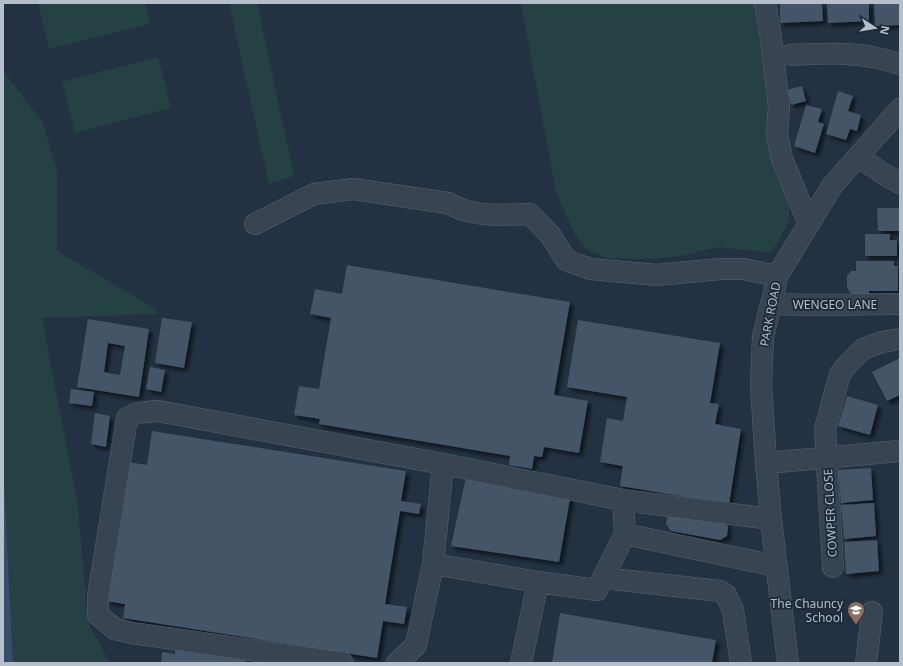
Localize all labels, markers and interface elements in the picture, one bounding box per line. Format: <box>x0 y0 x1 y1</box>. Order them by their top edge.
north arrow <box>855 8 895 48</box>
text: N <box>877 24 894 36</box>
street label: PARK ROAD <box>755 280 785 348</box>
street label: WENGEO LANE <box>793 296 877 313</box>
street label: COWPER CLOSE <box>819 468 841 558</box>
place label: The Chauncy School <box>771 595 844 626</box>
school or university icon: The Chauncy School <box>846 600 866 625</box>

